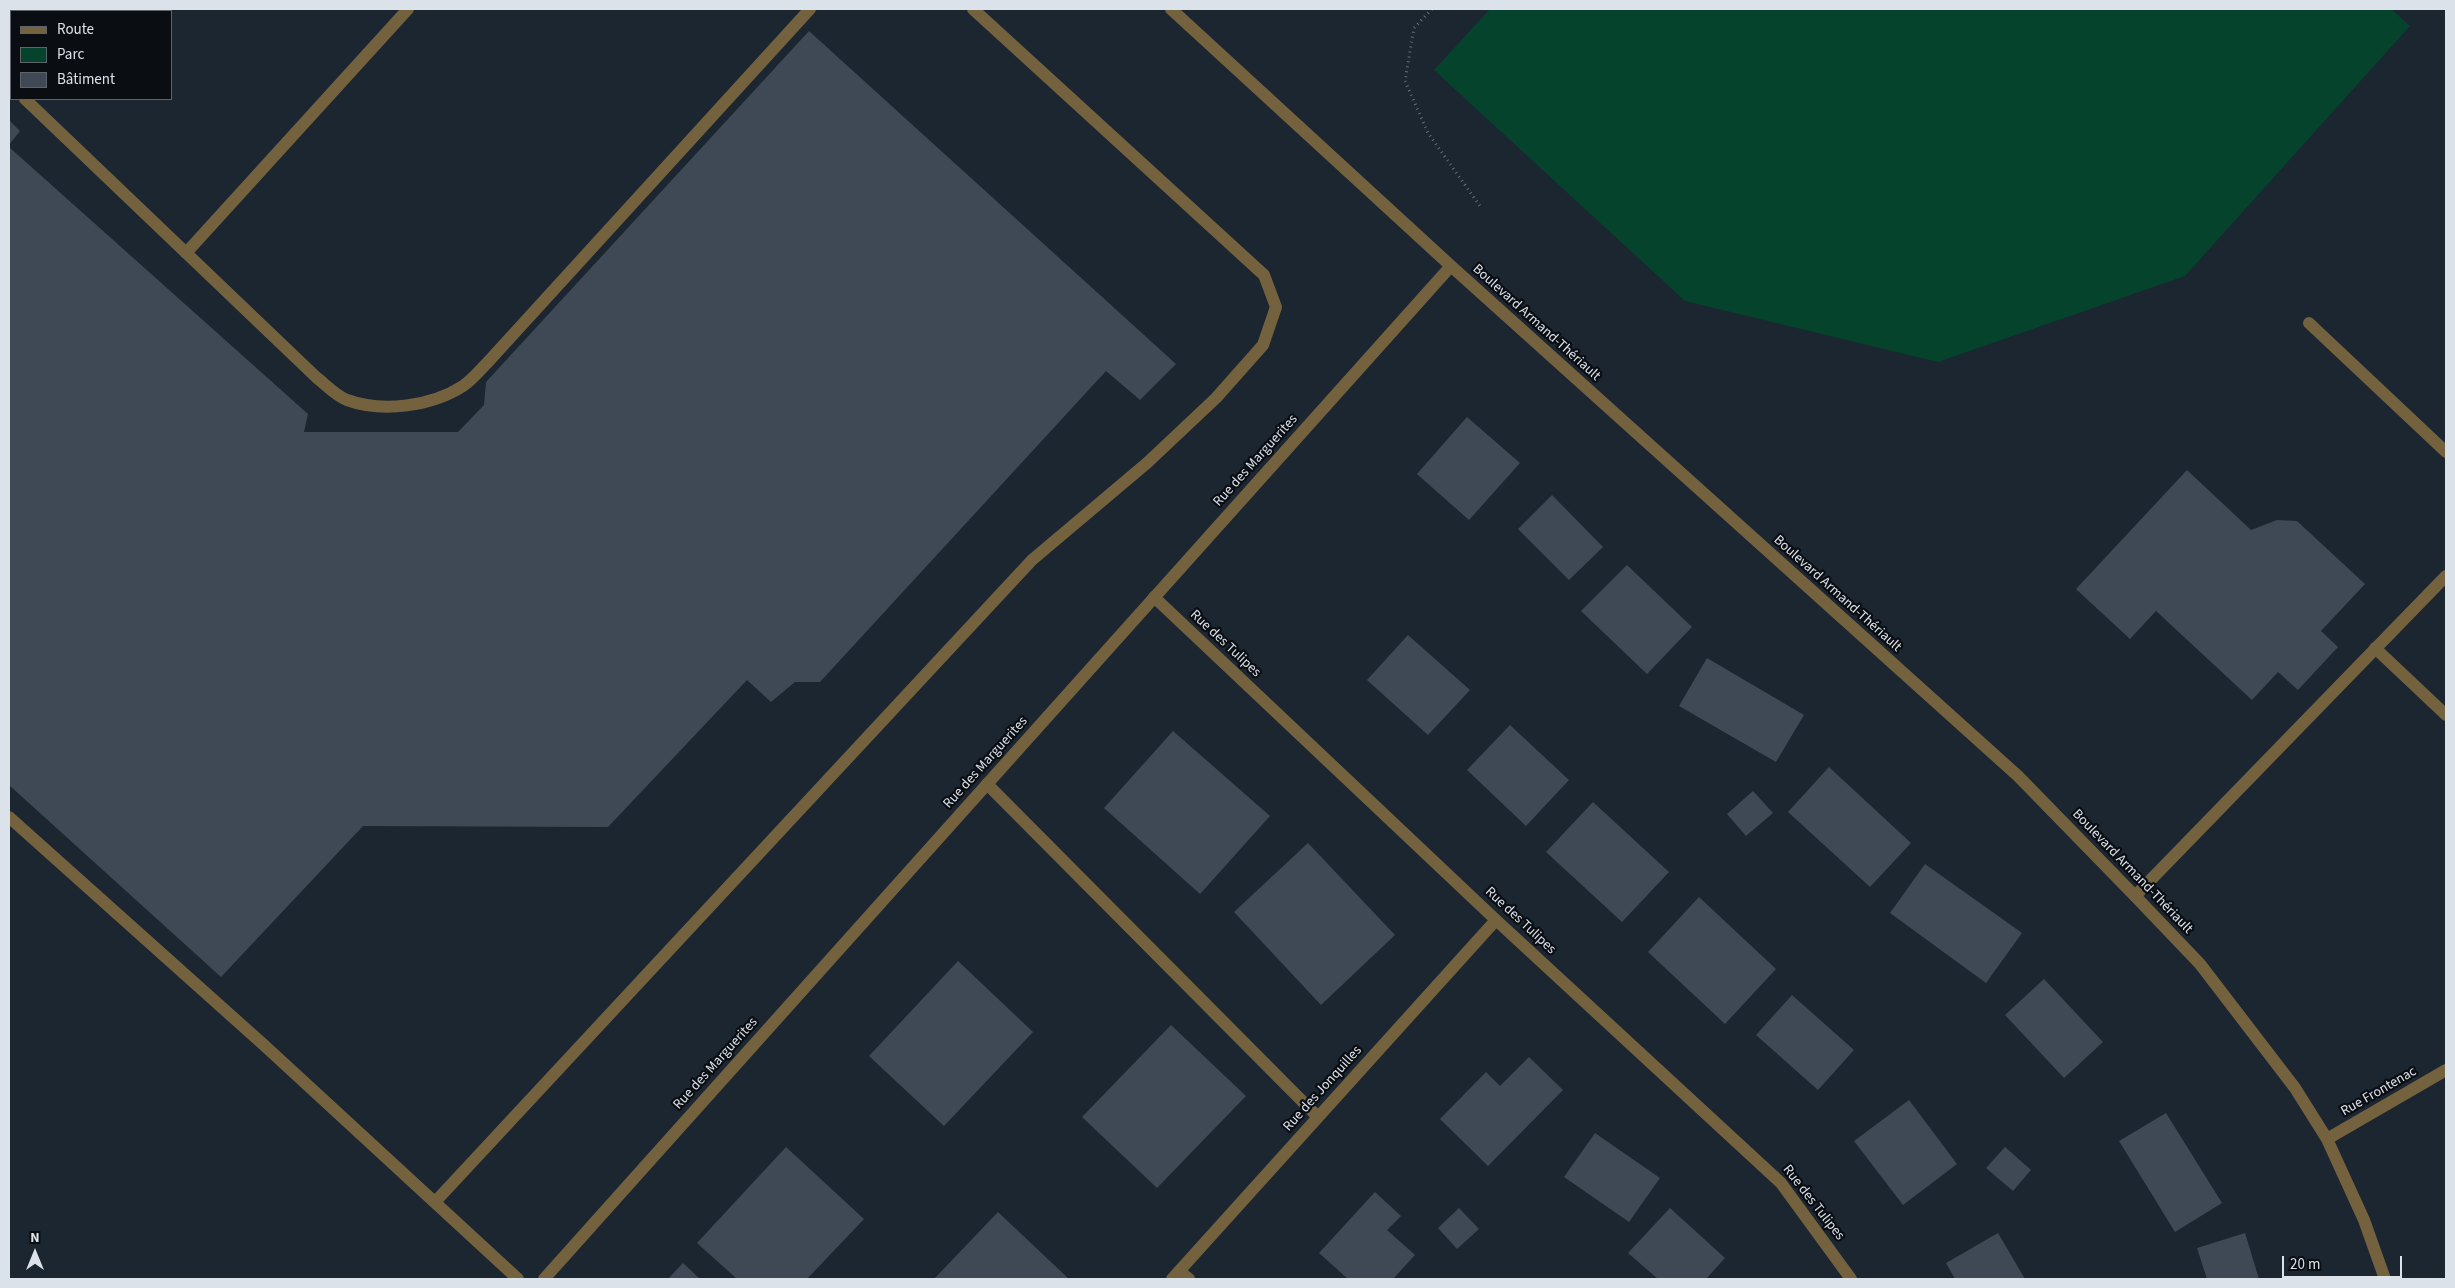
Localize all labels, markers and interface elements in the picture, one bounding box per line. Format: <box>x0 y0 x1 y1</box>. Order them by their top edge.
legend <box>10 10 172 100</box>
text: Route <box>57 19 94 40</box>
text: Parc <box>57 44 84 65</box>
text: Bâtiment <box>57 69 115 90</box>
street label: Boulevard Armand-Thériault <box>1469 261 1603 385</box>
street label: Rue des Marguerites <box>1210 412 1302 510</box>
street label: Boulevard Armand-Thériault <box>1770 532 1904 656</box>
street label: Rue des Tulipes <box>1186 607 1264 681</box>
street label: Rue des Marguerites <box>940 714 1032 812</box>
street label: Boulevard Armand-Thériault <box>2068 806 2196 938</box>
street label: Rue des Tulipes <box>1481 884 1559 958</box>
street label: Rue des Marguerites <box>670 1015 762 1113</box>
street label: Rue des Jonquilles <box>1280 1043 1366 1135</box>
street label: Rue Frontenac <box>2338 1064 2420 1120</box>
street label: Rue des Tulipes <box>1778 1162 1848 1244</box>
north arrow <box>10 1228 60 1278</box>
text: N <box>30 1228 40 1248</box>
scale bar <box>2285 1246 2405 1278</box>
text: 20 m <box>2290 1254 2320 1275</box>

